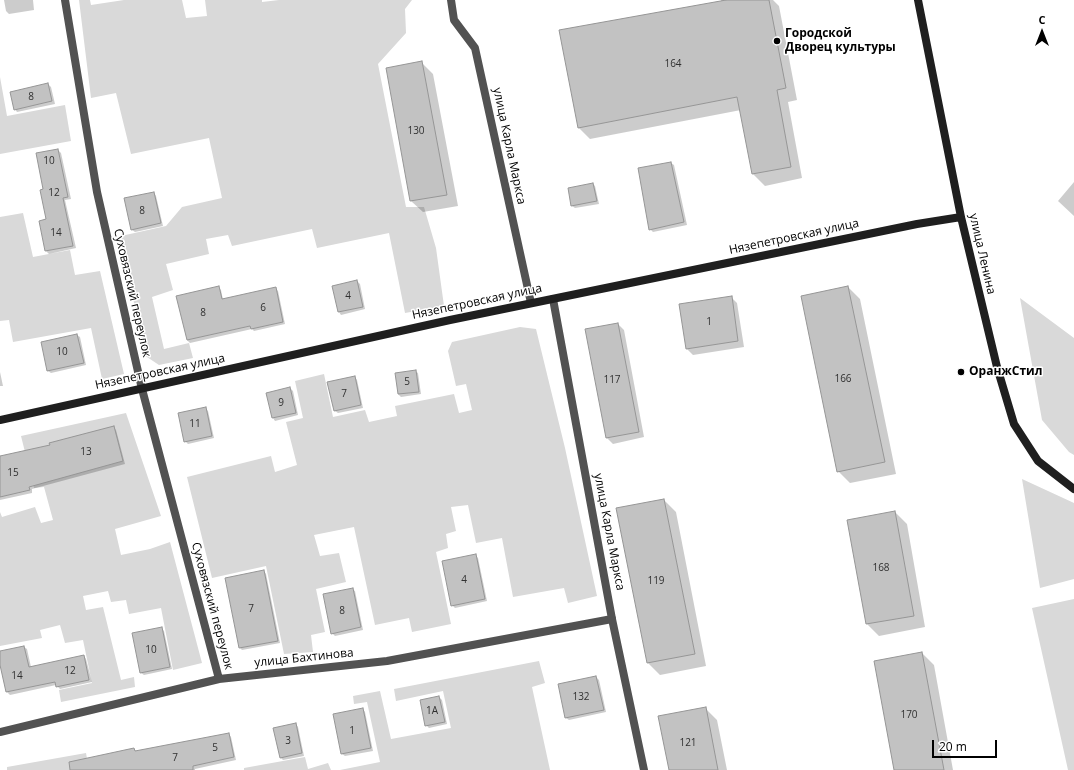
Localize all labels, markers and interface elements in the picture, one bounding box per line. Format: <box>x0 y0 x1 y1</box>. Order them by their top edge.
north arrow <box>1022 12 1062 52</box>
text: С <box>1038 12 1046 27</box>
place label: Городской Дворец культуры <box>785 27 896 55</box>
marker: Городской Дворец культуры <box>772 36 782 46</box>
house number: 164 <box>664 58 682 70</box>
street label: улица Карла Маркса <box>490 86 528 206</box>
house number: 8 <box>28 91 34 103</box>
house number: 130 <box>407 125 425 137</box>
house number: 10 <box>43 155 55 167</box>
house number: 12 <box>48 187 60 199</box>
house number: 8 <box>139 205 145 217</box>
street label: улица Ленина <box>966 212 998 296</box>
street label: Нязепетровская улица <box>728 216 860 258</box>
house number: 14 <box>50 227 62 239</box>
street label: Суховязский переулок <box>110 227 154 359</box>
street label: Нязепетровская улица <box>411 281 543 323</box>
house number: 4 <box>345 290 351 302</box>
house number: 6 <box>260 302 266 314</box>
house number: 8 <box>200 307 206 319</box>
house number: 1 <box>706 316 712 328</box>
house number: 10 <box>56 346 68 358</box>
street label: Нязепетровская улица <box>94 351 226 393</box>
place label: ОранжСтил <box>969 365 1042 379</box>
marker: ОранжСтил <box>956 367 966 377</box>
house number: 166 <box>834 373 852 385</box>
house number: 117 <box>603 374 621 386</box>
house number: 5 <box>404 376 410 388</box>
house number: 7 <box>341 388 347 400</box>
house number: 9 <box>278 397 284 409</box>
house number: 11 <box>189 418 201 430</box>
house number: 13 <box>80 446 92 458</box>
house number: 15 <box>7 467 19 479</box>
street label: улица Карла Маркса <box>591 472 627 592</box>
street label: Суховязский переулок <box>188 541 236 671</box>
house number: 168 <box>872 562 890 574</box>
house number: 4 <box>461 574 467 586</box>
house number: 119 <box>647 575 665 587</box>
house number: 7 <box>248 603 254 615</box>
house number: 8 <box>339 605 345 617</box>
house number: 10 <box>145 644 157 656</box>
street label: улица Бахтинова <box>254 646 354 670</box>
house number: 12 <box>64 665 76 677</box>
house number: 14 <box>11 670 23 682</box>
house number: 132 <box>572 691 590 703</box>
house number: 1А <box>426 705 438 717</box>
house number: 170 <box>900 709 918 721</box>
house number: 1 <box>349 725 355 737</box>
scale bar <box>934 732 999 758</box>
house number: 3 <box>285 735 291 747</box>
house number: 121 <box>679 737 697 749</box>
text: 20 m <box>939 738 967 755</box>
house number: 5 <box>212 742 218 754</box>
house number: 7 <box>172 752 178 764</box>

